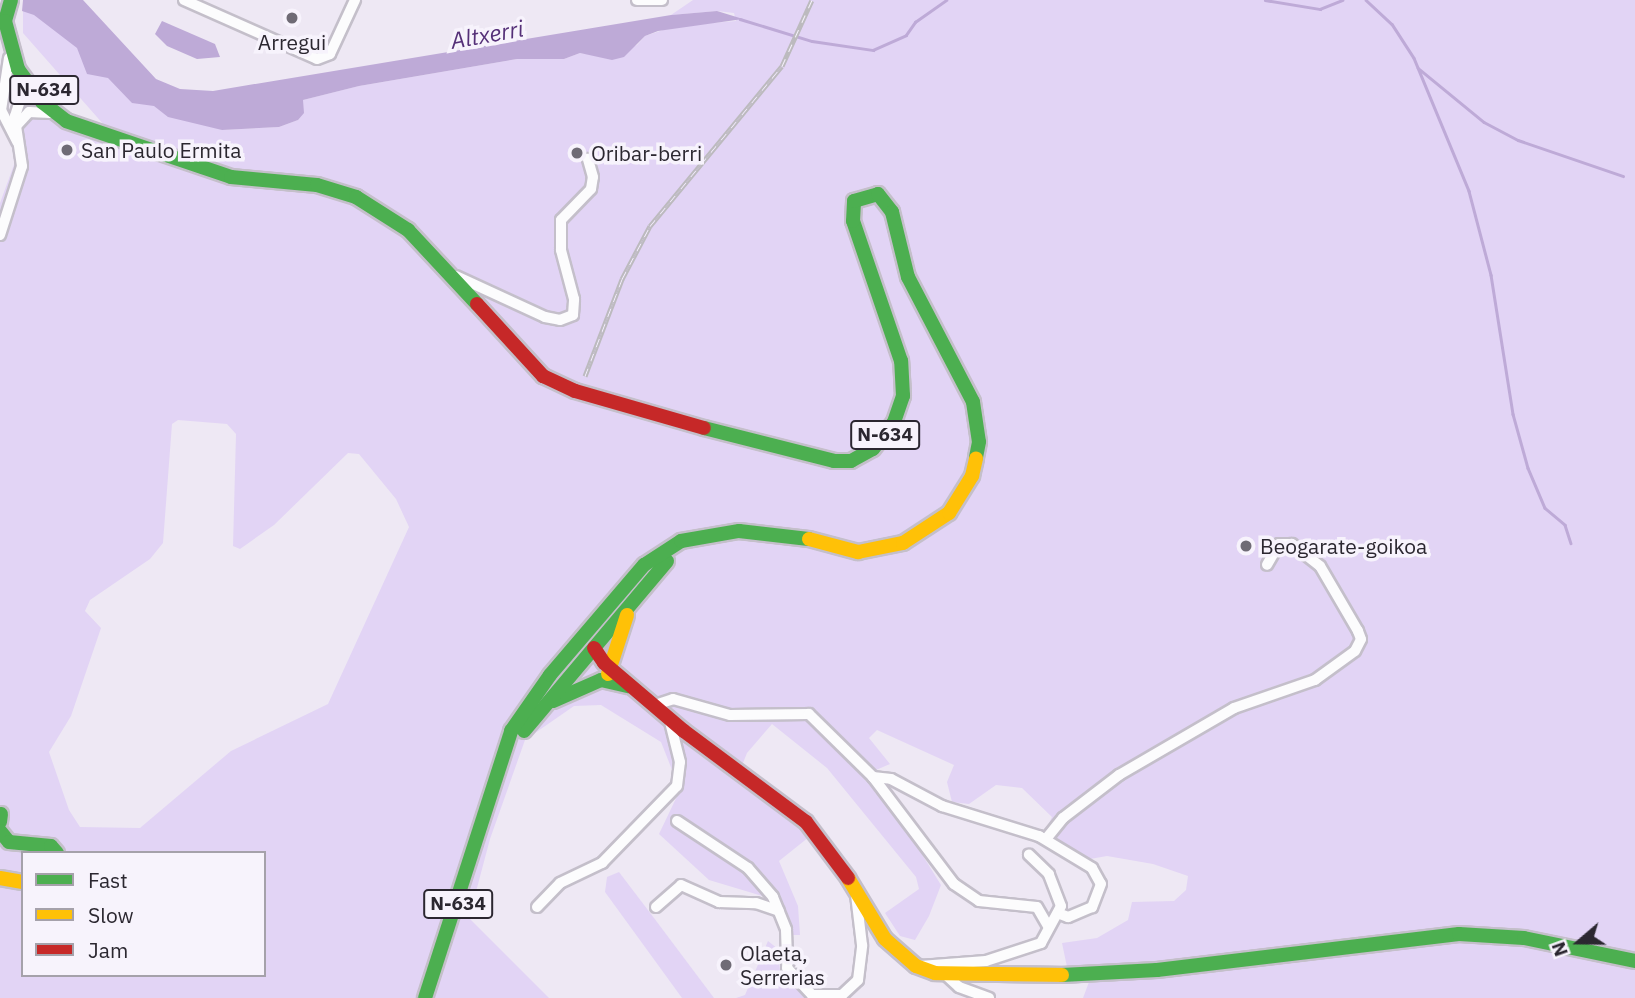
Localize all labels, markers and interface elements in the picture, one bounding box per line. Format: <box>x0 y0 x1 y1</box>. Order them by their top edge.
marker: Arregui <box>284 10 300 26</box>
water label: Altxerri <box>448 14 526 54</box>
place label: Arregui <box>258 29 326 55</box>
road number: N-634 <box>9 74 79 106</box>
place label: San Paulo Ermita <box>81 137 242 163</box>
place label: Oribar-berri <box>591 140 702 166</box>
marker: San Paulo Ermita <box>59 142 75 158</box>
marker: Oribar-berri <box>569 145 585 161</box>
road number: N-634 <box>850 420 920 450</box>
place label: Beogarate-goikoa <box>1260 533 1427 559</box>
marker: Beogarate-goikoa <box>1238 538 1254 554</box>
legend <box>21 851 266 977</box>
text: Fast <box>88 866 128 894</box>
road number: N-634 <box>423 888 493 920</box>
text: Slow <box>88 901 134 929</box>
north arrow <box>1544 907 1614 977</box>
text: Jam <box>88 936 128 964</box>
text: N <box>1546 939 1573 960</box>
place label: Olaeta, Serrerias <box>740 940 825 990</box>
marker: Olaeta, Serrerias <box>718 957 734 973</box>

